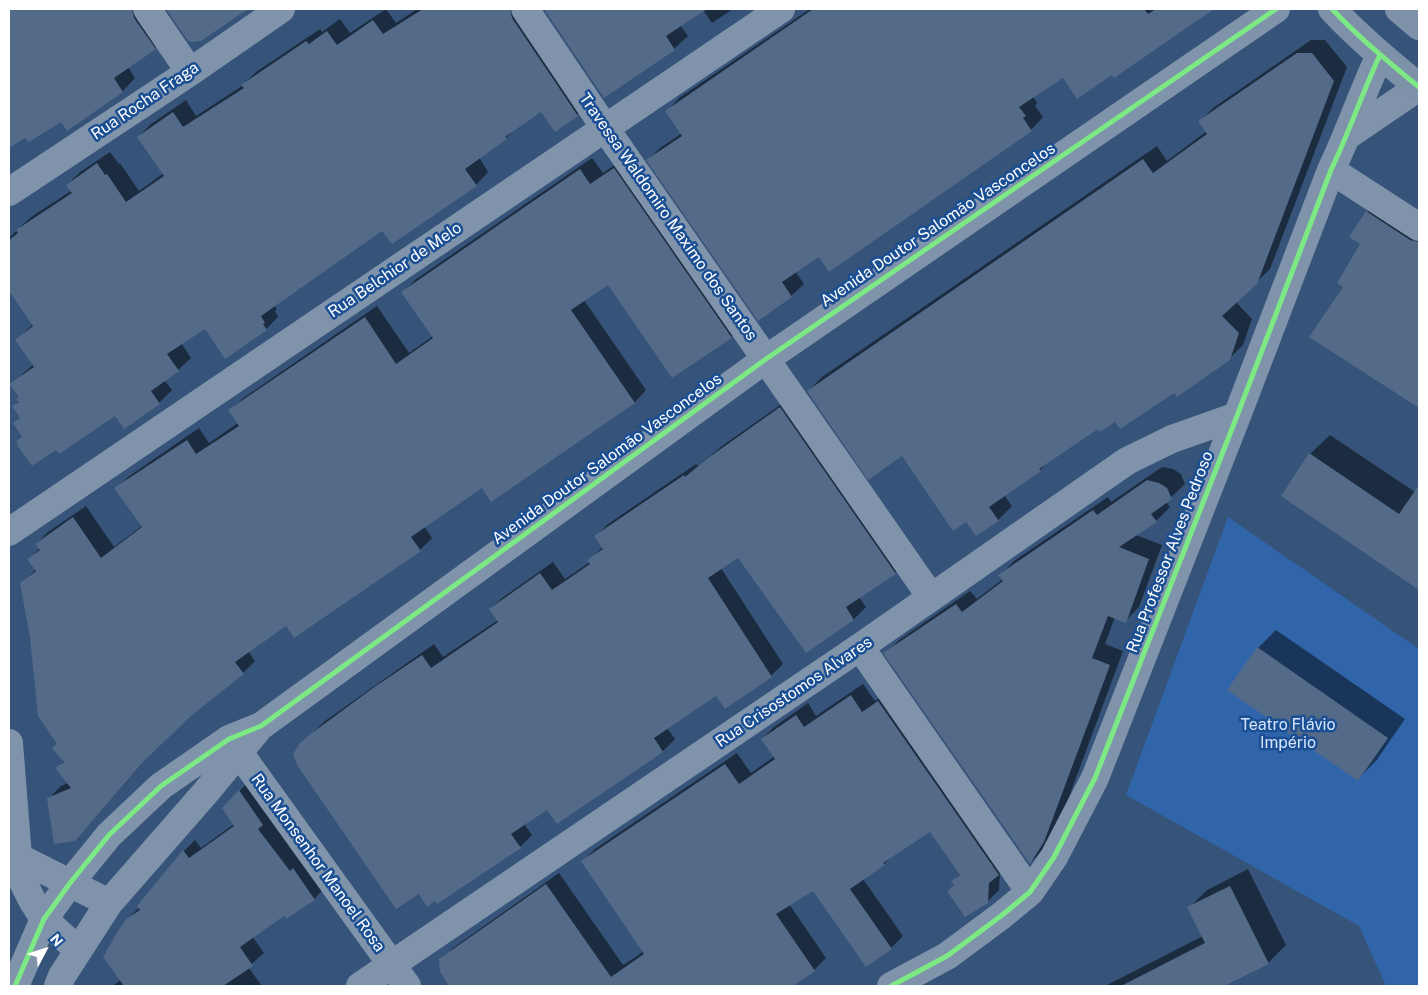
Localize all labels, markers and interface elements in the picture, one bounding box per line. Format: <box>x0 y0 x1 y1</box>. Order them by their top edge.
street label: Rua Rocha Fraga <box>88 58 202 144</box>
street label: Travessa Waldomiro Maximo dos Santos <box>575 90 761 344</box>
street label: Avenida Doutor Salomão Vasconcelos <box>817 139 1059 311</box>
street label: Rua Belchior de Melo <box>325 218 465 322</box>
street label: Avenida Doutor Salomão Vasconcelos <box>488 369 726 549</box>
street label: Rua Professor Alves Pedroso <box>1123 449 1217 655</box>
street label: Rua Crisostomos Alvares <box>712 632 876 752</box>
park label: Teatro Flávio Império <box>1240 715 1336 753</box>
street label: Rua Monsenhor Manoel Rosa <box>247 770 389 956</box>
north arrow <box>20 925 70 975</box>
text: N <box>47 931 66 950</box>

